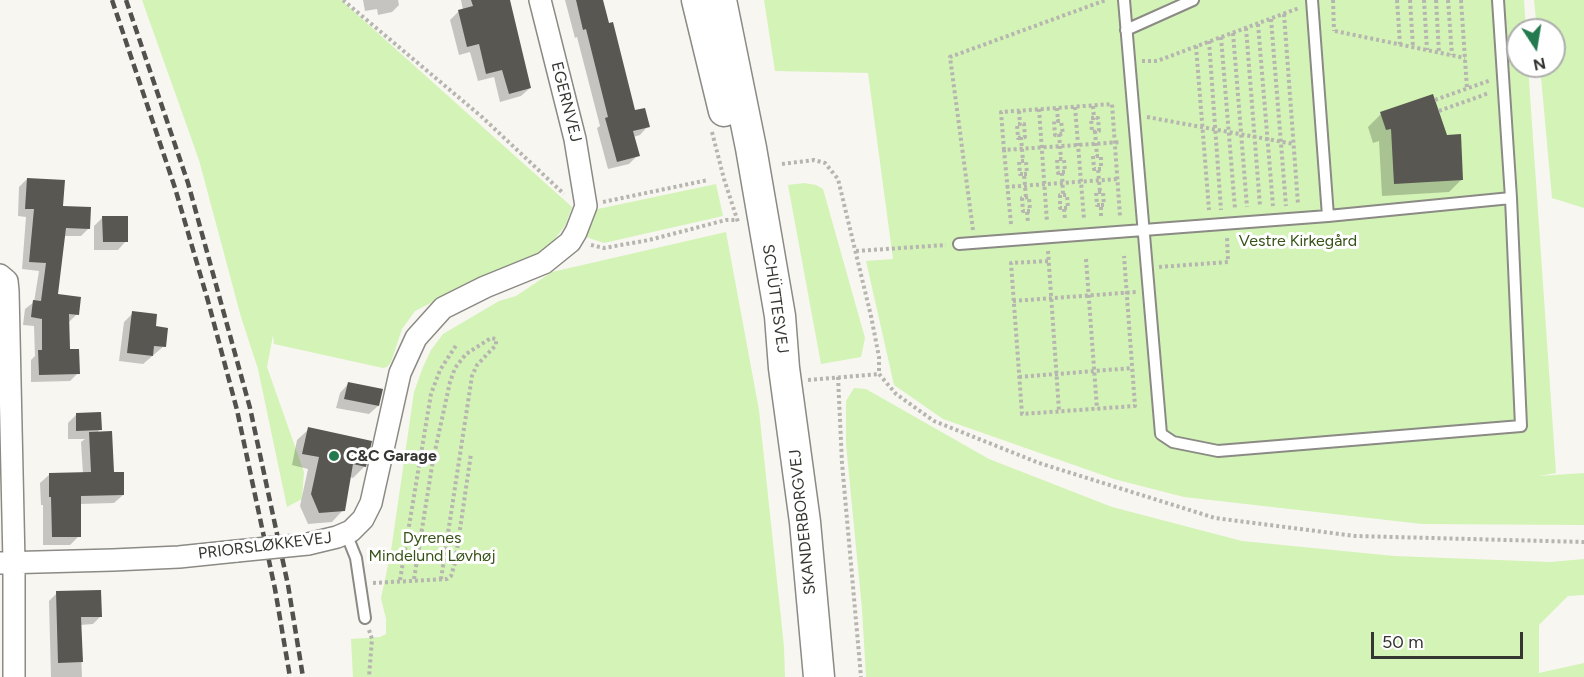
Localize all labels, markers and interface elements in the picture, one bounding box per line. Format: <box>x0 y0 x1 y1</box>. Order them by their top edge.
north arrow <box>1506 18 1566 78</box>
text: N <box>1531 54 1547 75</box>
street label: EGERNVEJ <box>547 60 585 144</box>
park label: Vestre Kirkegård <box>1239 231 1357 251</box>
street label: SCHÜTTESVEJ <box>758 243 792 355</box>
place label: C&C Garage <box>346 446 437 466</box>
street label: SKANDERBORGVEJ <box>786 448 820 596</box>
marker: C&C Garage <box>327 449 341 463</box>
street label: PRIORSLØKKEVEJ <box>197 528 333 564</box>
park label: Dyrenes Mindelund Løvhøj <box>368 528 496 566</box>
scale bar <box>1374 620 1526 658</box>
text: 50 m <box>1382 631 1424 653</box>

